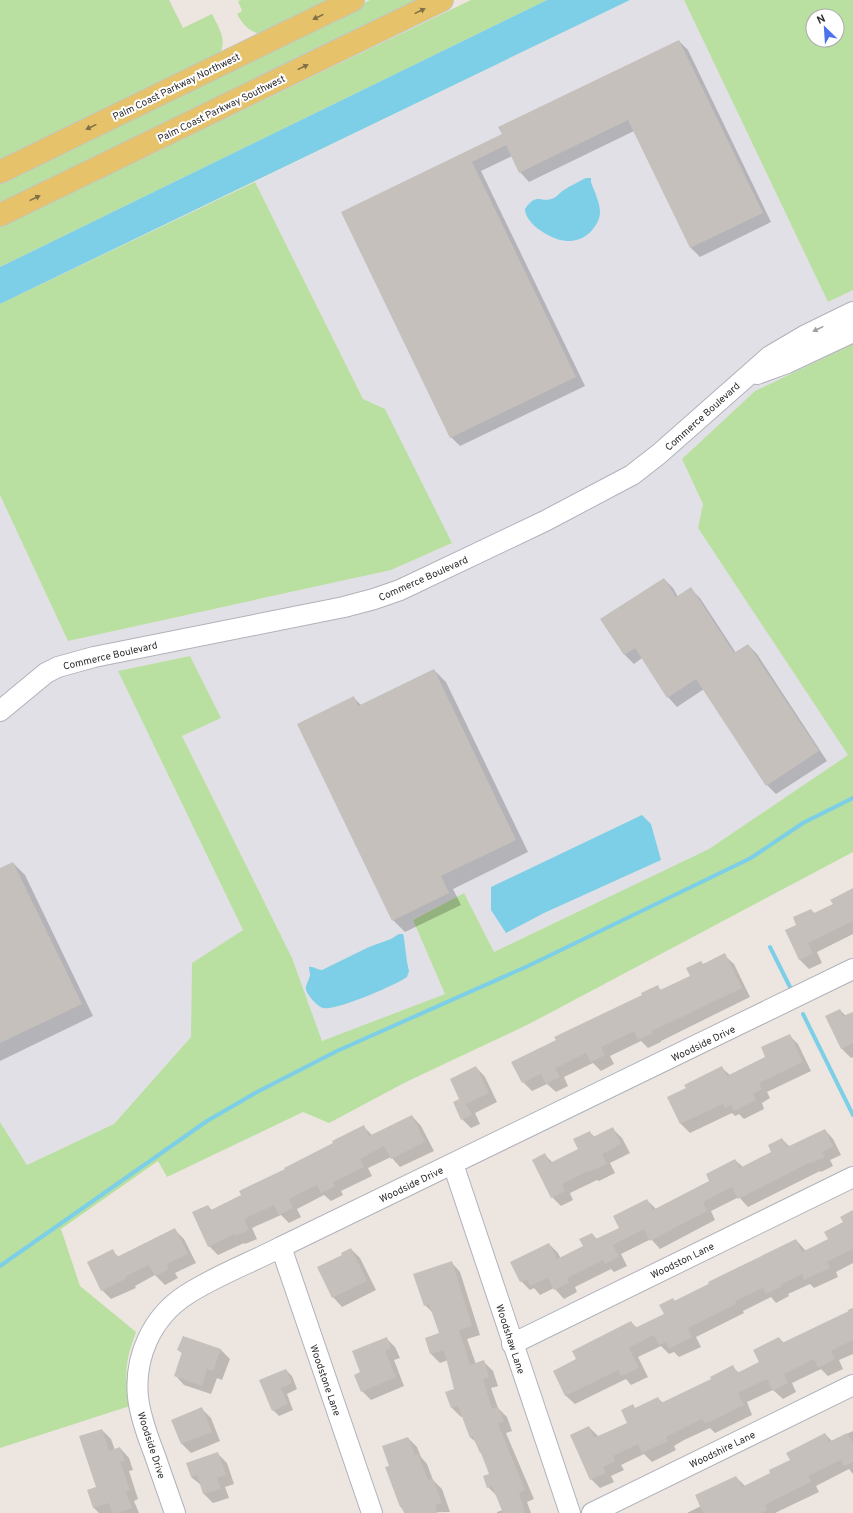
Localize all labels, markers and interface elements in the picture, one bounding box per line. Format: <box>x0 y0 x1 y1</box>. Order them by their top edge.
one-way arrow <box>414 8 426 14</box>
north arrow <box>805 8 845 48</box>
text: N <box>815 12 828 28</box>
one-way arrow <box>312 14 323 20</box>
street label: Palm Coast Parkway Northwest <box>111 51 243 124</box>
one-way arrow <box>297 64 309 71</box>
street label: Palm Coast Parkway Southwest <box>156 73 288 146</box>
one-way arrow <box>85 124 96 131</box>
one-way arrow <box>29 195 41 201</box>
one-way arrow <box>812 326 824 332</box>
street label: Commerce Boulevard <box>663 380 743 454</box>
street label: Commerce Boulevard <box>377 554 470 605</box>
street label: Commerce Boulevard <box>62 639 159 674</box>
street label: Woodside Drive <box>670 1023 738 1065</box>
street label: Woodside Drive <box>378 1164 446 1206</box>
street label: Woodston Lane <box>649 1240 717 1282</box>
street label: Woodshaw Lane <box>492 1303 527 1376</box>
street label: Woodstone Lane <box>306 1343 343 1418</box>
street label: Woodside Drive <box>134 1410 168 1481</box>
street label: Woodshire Lane <box>688 1429 758 1472</box>

